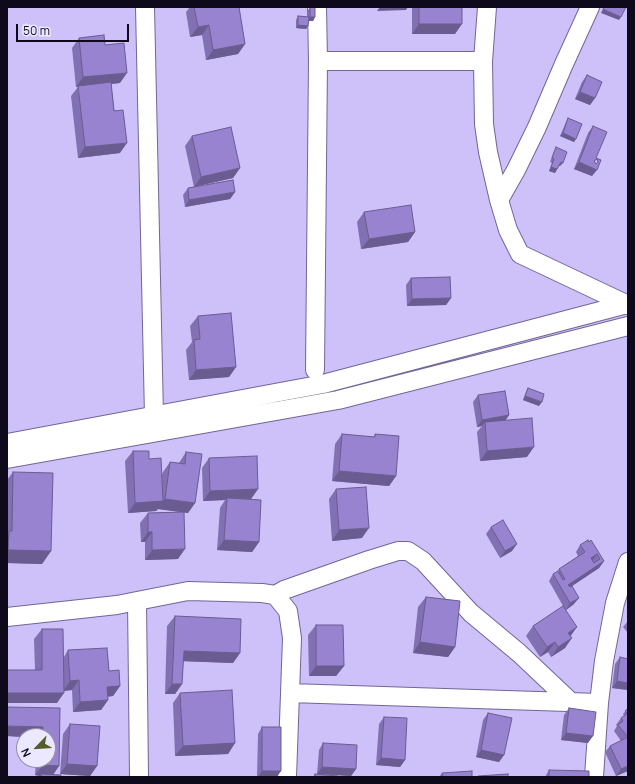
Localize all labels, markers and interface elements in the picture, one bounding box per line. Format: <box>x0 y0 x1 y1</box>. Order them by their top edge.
scale bar <box>18 16 131 42</box>
text: 50 m <box>23 22 50 39</box>
north arrow <box>16 728 56 768</box>
text: N <box>17 746 34 760</box>

